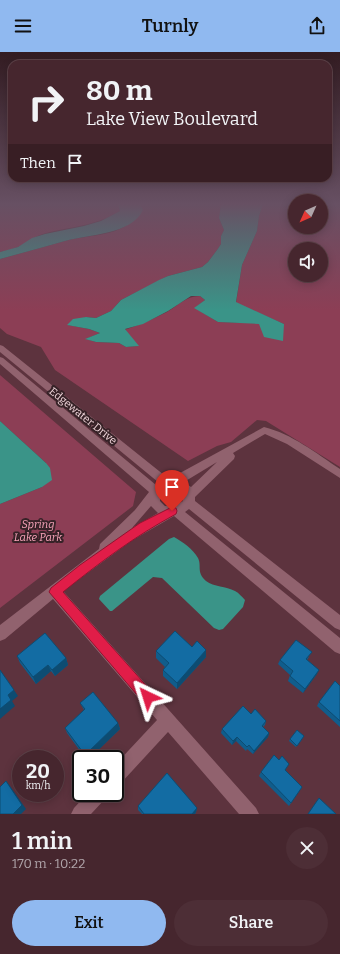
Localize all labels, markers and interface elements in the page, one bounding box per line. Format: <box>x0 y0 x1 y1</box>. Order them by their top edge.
icon: menu <box>12 15 34 37</box>
text: Turnly <box>142 15 198 37</box>
icon: share <box>306 15 328 37</box>
text: 80 m <box>86 74 152 107</box>
icon: right <box>20 76 72 128</box>
text: Lake View Boulevard <box>86 108 258 130</box>
icon: arrive <box>64 152 86 174</box>
text: Then <box>20 154 56 172</box>
north arrow <box>288 194 328 234</box>
map controls <box>288 194 328 282</box>
button: sound <box>288 242 328 282</box>
street label: Edgewater Drive <box>46 385 120 447</box>
pin <box>155 470 189 511</box>
icon: arrive <box>161 476 183 498</box>
park label: Spring Lake Park <box>14 518 63 544</box>
position arrow <box>127 676 169 718</box>
speed limit sign: 30 <box>72 750 124 802</box>
text: 20 <box>26 759 50 783</box>
text: km/h <box>26 780 50 792</box>
text: 1 min <box>12 827 72 855</box>
button: close <box>286 827 328 869</box>
text: 170 m · 10:22 <box>12 856 85 871</box>
button: Exit <box>12 900 166 946</box>
button: Share <box>174 900 328 946</box>

